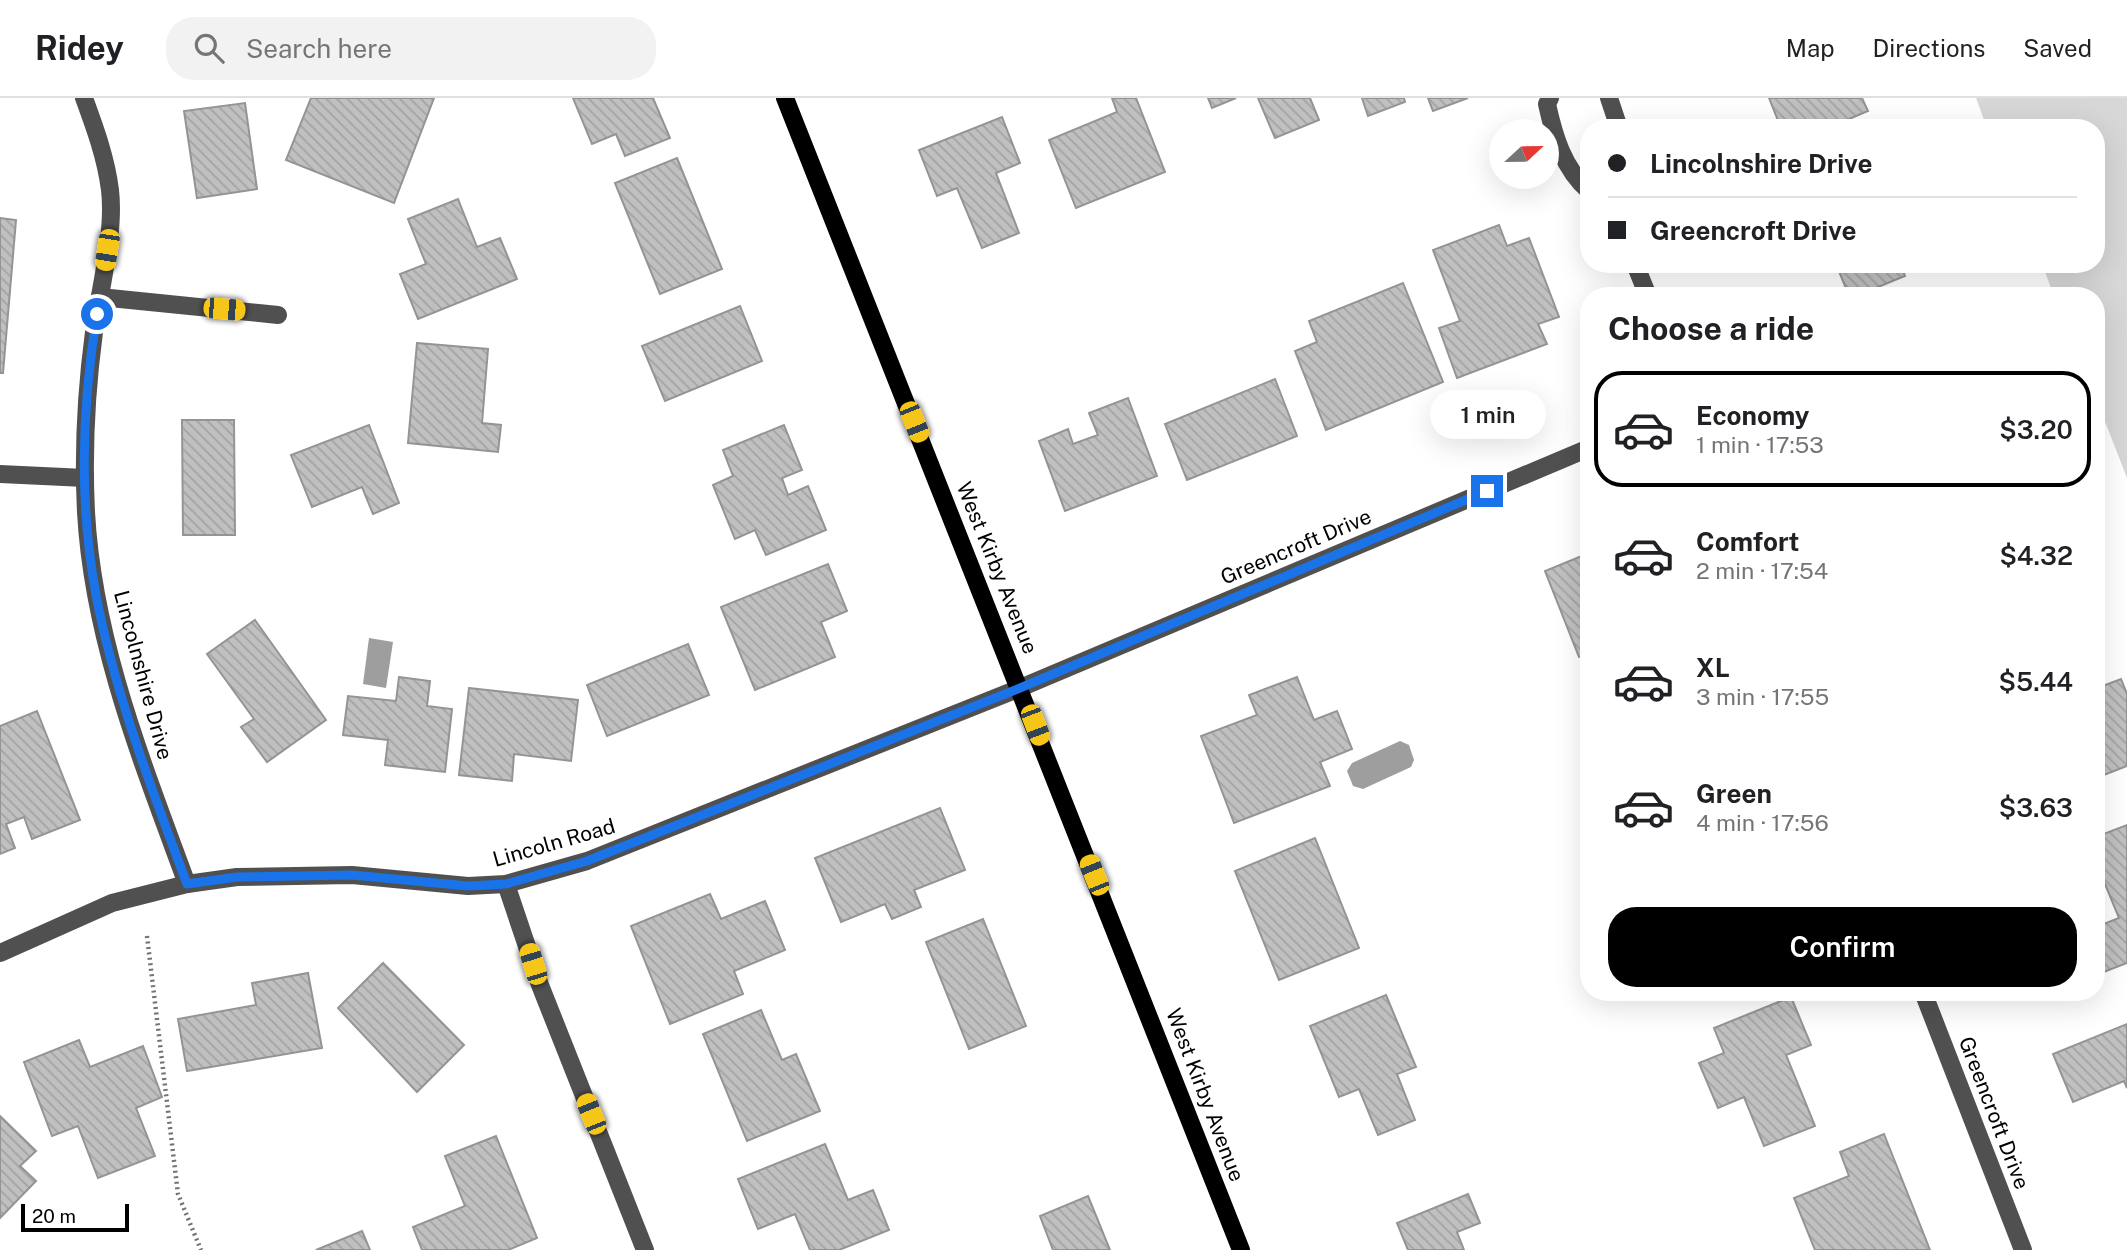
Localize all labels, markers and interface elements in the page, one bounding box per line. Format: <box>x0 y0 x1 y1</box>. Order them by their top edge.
search box <box>166 17 656 80</box>
text: Ridey <box>35 29 124 67</box>
icon: search <box>190 29 228 67</box>
text: Search here <box>246 33 392 64</box>
text: Map <box>1786 34 1835 62</box>
text: Directions <box>1873 34 1985 62</box>
text: Saved <box>2023 34 2092 62</box>
north arrow <box>1489 119 1559 189</box>
map controls <box>1489 119 1559 189</box>
text: Lincolnshire Drive <box>1650 148 1872 179</box>
text: Greencroft Drive <box>1650 215 1856 246</box>
car <box>94 228 121 272</box>
car <box>203 297 246 321</box>
route start <box>81 298 113 330</box>
text: Choose a ride <box>1608 310 1814 347</box>
callout: 1 min <box>1429 390 1545 438</box>
icon: car <box>1612 398 1675 461</box>
car <box>897 399 932 445</box>
text: Economy <box>1696 400 1809 431</box>
text: 1 min <box>1461 401 1515 428</box>
text: $3.20 <box>1999 414 2073 445</box>
text: 1 min · 17:53 <box>1696 431 1824 458</box>
route end <box>1471 475 1503 507</box>
street label: West Kirby Avenue <box>952 478 1043 657</box>
street label: Greencroft Drive <box>1217 504 1375 590</box>
icon: car <box>1612 524 1675 587</box>
text: Comfort <box>1696 526 1799 557</box>
text: $4.32 <box>1999 540 2073 571</box>
text: 2 min · 17:54 <box>1696 557 1828 584</box>
street label: Lincolnshire Drive <box>109 587 178 762</box>
icon: car <box>1612 650 1675 713</box>
text: XL <box>1696 652 1730 683</box>
text: $5.44 <box>1999 666 2073 697</box>
text: 3 min · 17:55 <box>1696 683 1829 710</box>
car <box>1018 702 1053 748</box>
icon: car <box>1612 776 1675 839</box>
text: Green <box>1696 778 1772 809</box>
text: $3.63 <box>1999 792 2073 823</box>
text: 4 min · 17:56 <box>1696 809 1829 836</box>
street label: Lincoln Road <box>490 813 618 872</box>
car <box>1077 852 1112 898</box>
button: Confirm <box>1608 907 2077 987</box>
car <box>517 941 550 987</box>
street label: West Kirby Avenue <box>1161 1005 1250 1185</box>
street label: Greencroft Drive <box>1954 1033 2035 1193</box>
car <box>574 1091 609 1137</box>
scale bar <box>21 1201 130 1233</box>
text: 20 m <box>32 1205 76 1227</box>

